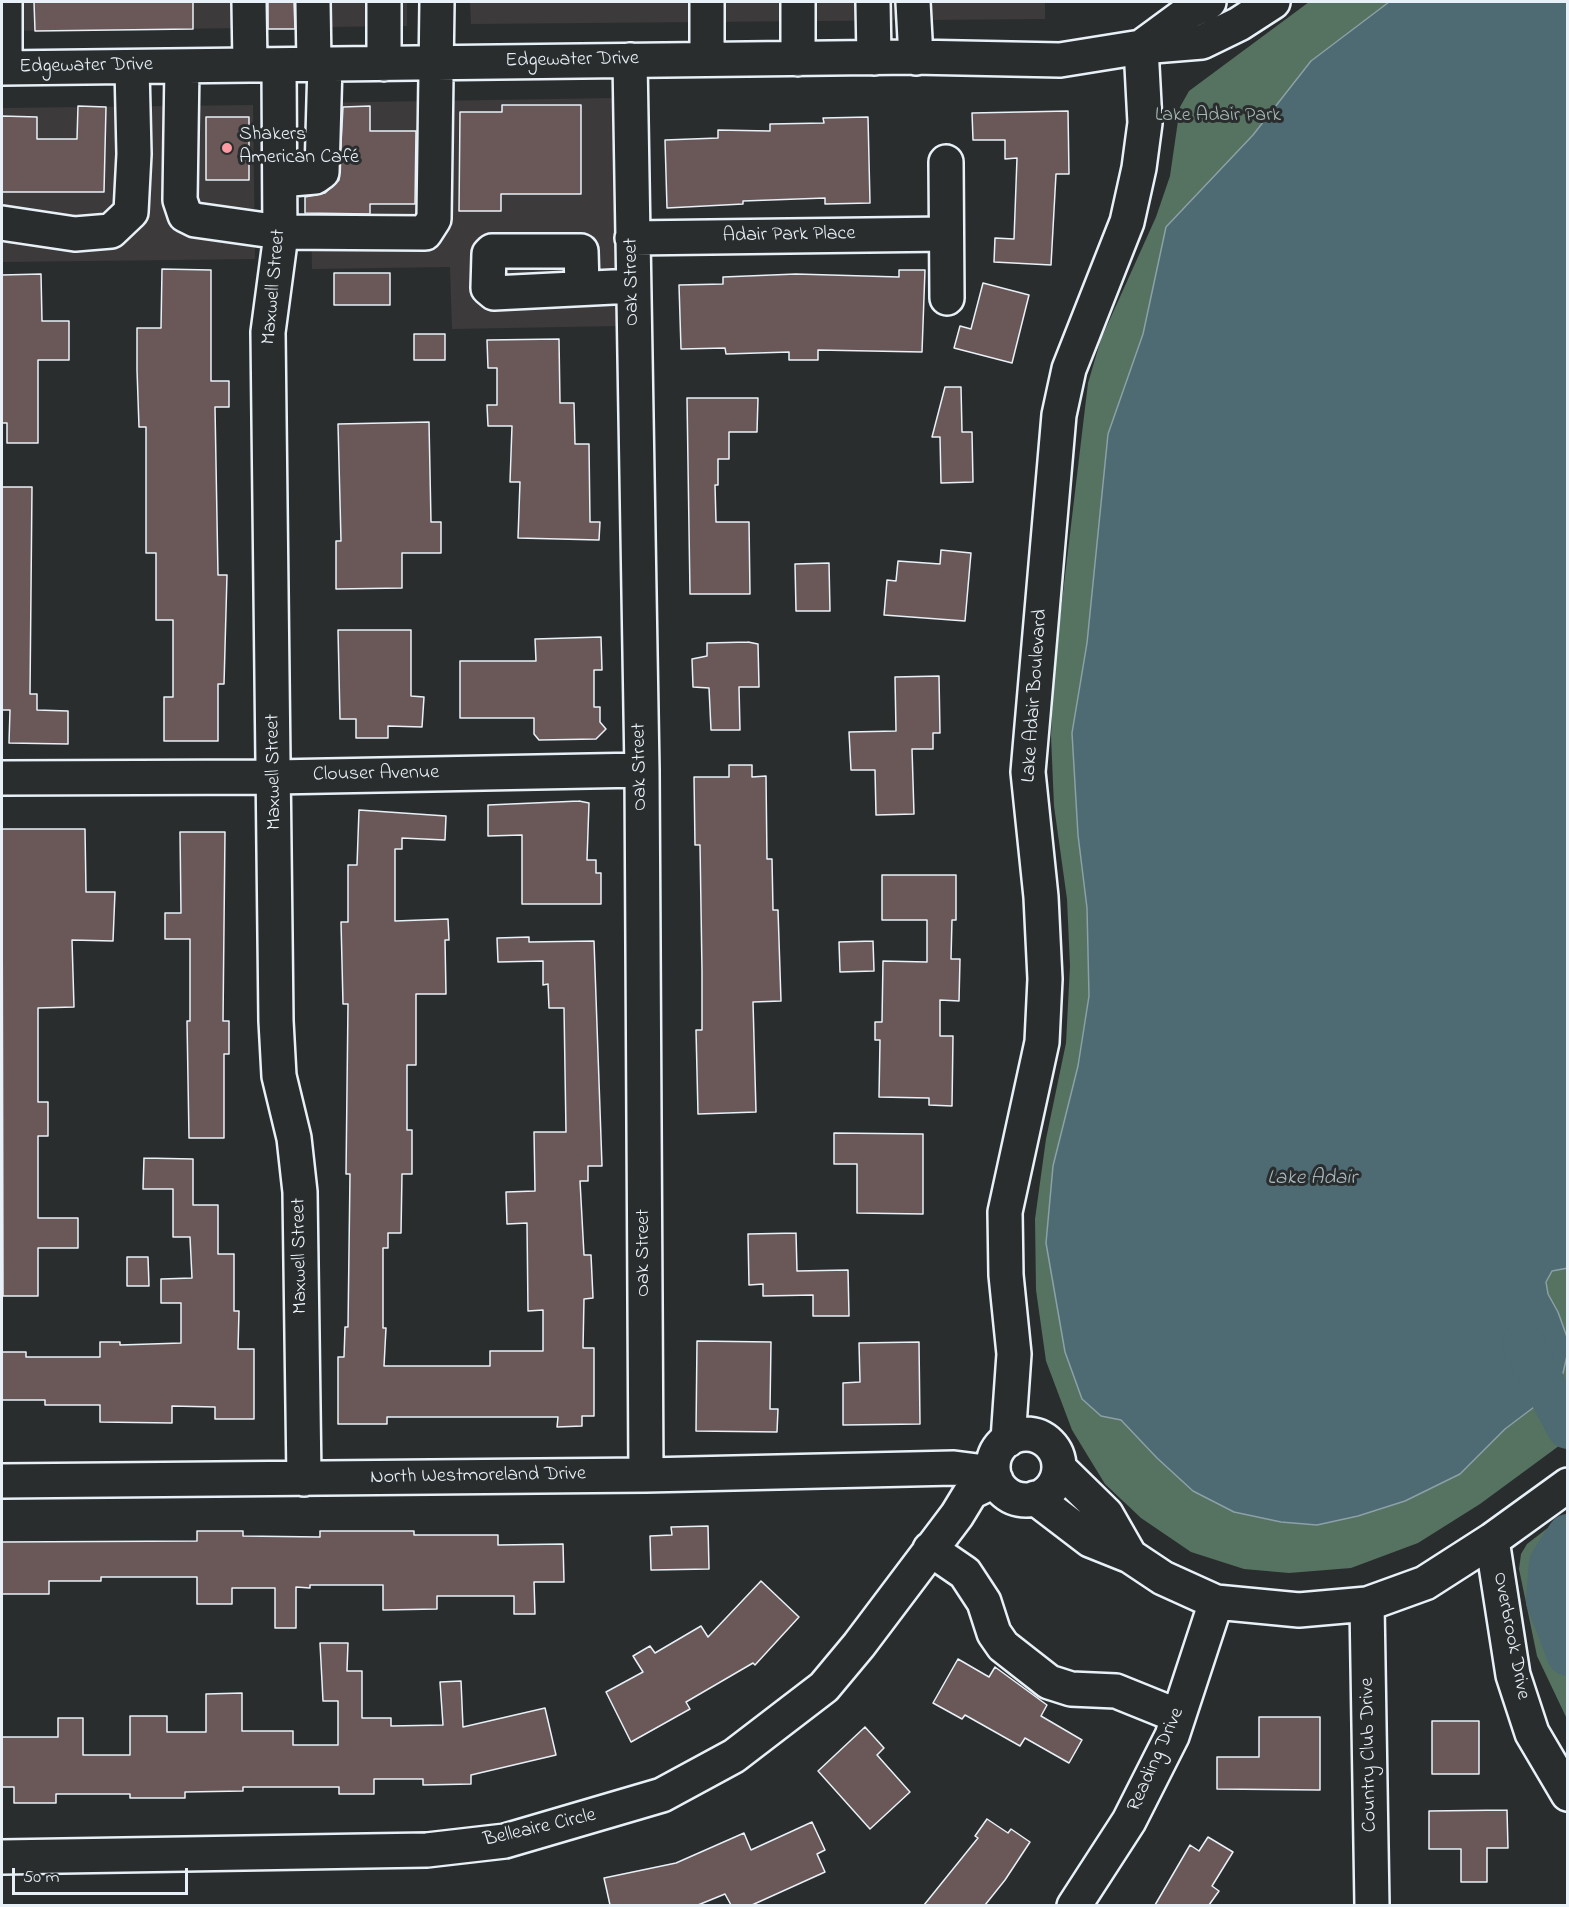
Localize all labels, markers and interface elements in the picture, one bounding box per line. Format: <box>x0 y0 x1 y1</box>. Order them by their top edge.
street label: Edgewater Drive <box>505 48 639 74</box>
street label: Edgewater Drive <box>19 54 153 80</box>
park label: Lake Adair Park <box>1155 105 1281 129</box>
place label: Shakers American Café <box>239 124 359 171</box>
marker: Shakers American Café <box>220 141 234 155</box>
street label: Adair Park Place <box>722 223 856 249</box>
street label: Maxwell Street <box>258 228 292 346</box>
street label: Oak Street <box>620 238 646 326</box>
street label: Lake Adair Boulevard <box>1018 609 1054 783</box>
street label: Maxwell Street <box>262 714 288 830</box>
street label: Oak Street <box>628 723 654 811</box>
street label: Clouser Avenue <box>313 762 439 788</box>
water label: Lake Adair <box>1267 1167 1357 1193</box>
street label: Maxwell Street <box>288 1198 314 1314</box>
street label: Oak Street <box>633 1209 657 1297</box>
street label: North Westmoreland Drive <box>370 1463 586 1491</box>
street label: Overbrook Drive <box>1486 1570 1534 1702</box>
street label: Country Club Drive <box>1357 1677 1383 1833</box>
street label: Reading Drive <box>1123 1704 1191 1816</box>
street label: Belleaire Circle <box>481 1804 599 1854</box>
scale bar <box>15 1856 190 1894</box>
text: 50 m <box>23 1865 60 1891</box>

